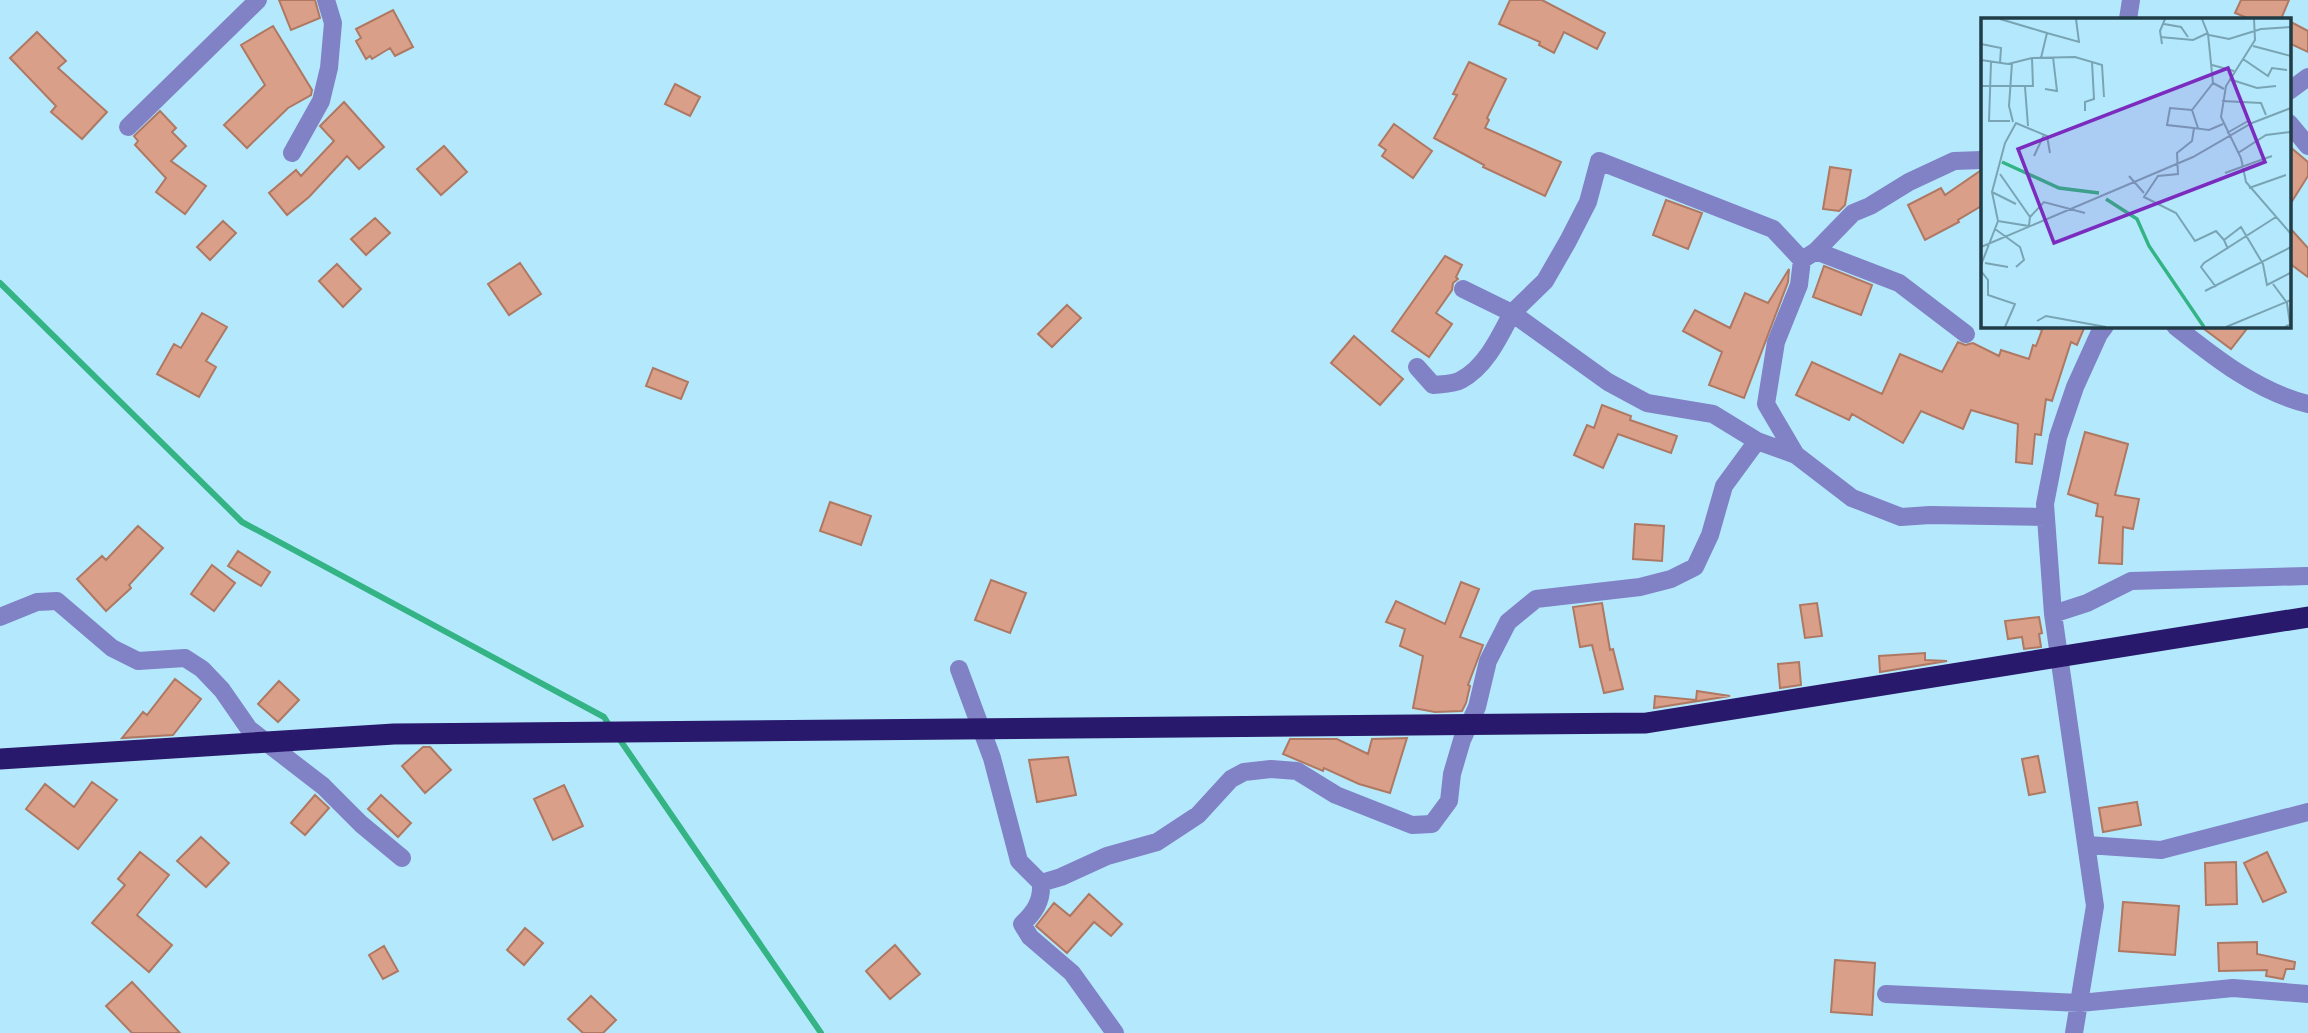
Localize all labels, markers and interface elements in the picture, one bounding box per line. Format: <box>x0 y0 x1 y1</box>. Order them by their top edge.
inset map <box>1981 18 2290 327</box>

